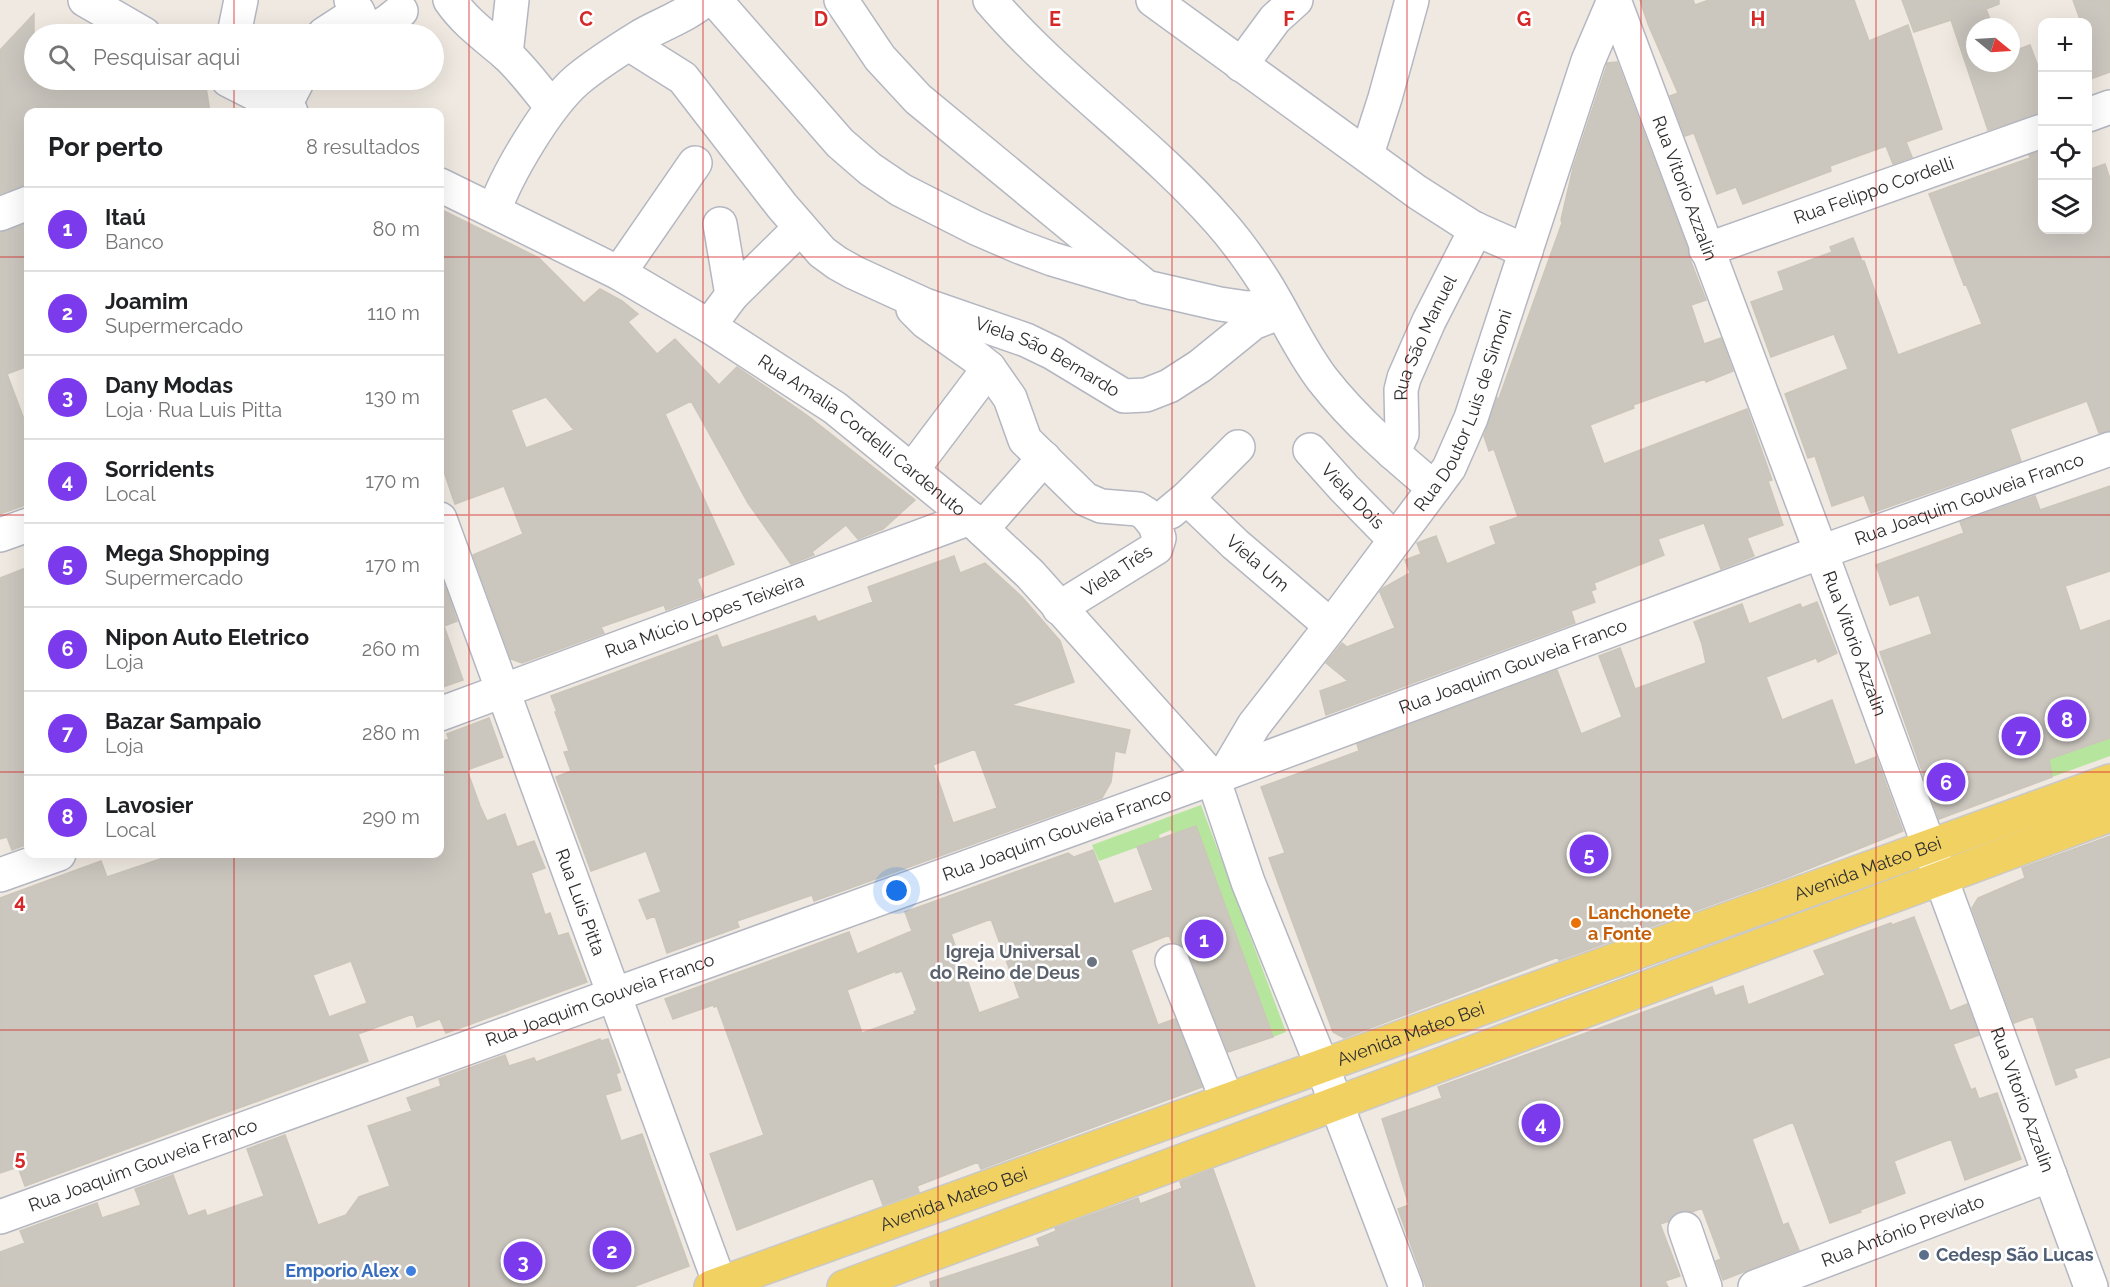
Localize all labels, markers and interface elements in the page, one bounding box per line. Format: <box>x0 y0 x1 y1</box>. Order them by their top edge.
text: C <box>579 7 593 31</box>
text: D <box>814 7 828 31</box>
text: E <box>1049 7 1061 31</box>
text: F <box>1283 7 1295 31</box>
text: G <box>1517 7 1531 31</box>
text: H <box>1751 7 1765 31</box>
north arrow <box>1966 18 2020 72</box>
map controls <box>2038 18 2092 234</box>
button: + <box>2038 18 2092 72</box>
search box <box>24 24 444 90</box>
icon: search <box>45 41 78 74</box>
text: Pesquisar aqui <box>93 44 240 70</box>
button: − <box>2038 72 2092 126</box>
street label: Rua Vitorio Azzalin <box>1648 113 1722 263</box>
button: locate <box>2038 126 2092 180</box>
text: Por perto <box>48 132 163 162</box>
text: 8 resultados <box>306 135 420 159</box>
street label: Rua Felippo Cordelli <box>1791 152 1956 228</box>
button: layers <box>2038 180 2092 234</box>
text: Itaú <box>105 204 146 230</box>
text: 1 <box>63 217 72 241</box>
text: 80 m <box>372 217 420 241</box>
text: Banco <box>105 230 164 254</box>
street label: Rua São Manuel <box>1390 272 1461 401</box>
text: Joamim <box>105 288 188 314</box>
text: 2 <box>62 301 73 325</box>
text: 110 m <box>367 301 420 325</box>
street label: Rua Doutor Luis de Simoni <box>1409 307 1516 515</box>
street label: Viela São Bernardo <box>972 312 1124 401</box>
text: Supermercado <box>105 314 243 338</box>
street label: Rua Amalia Cordelli Cardenuto <box>754 350 970 520</box>
text: Dany Modas <box>105 372 233 398</box>
text: 3 <box>62 385 73 409</box>
text: 130 m <box>365 385 420 409</box>
text: Loja · Rua Luis Pitta <box>105 398 282 422</box>
street label: Rua Joaquim Gouveia Franco <box>1852 448 2087 549</box>
text: Sorridents <box>105 456 214 482</box>
street label: Viela Dois <box>1317 459 1389 533</box>
text: 4 <box>62 469 73 493</box>
text: 170 m <box>365 469 420 493</box>
text: Local <box>105 482 156 506</box>
street label: Viela Um <box>1222 530 1294 595</box>
text: Mega Shopping <box>105 540 270 566</box>
street label: Viela Três <box>1077 540 1156 601</box>
text: 5 <box>62 553 73 577</box>
text: 170 m <box>365 553 420 577</box>
text: Supermercado <box>105 566 243 590</box>
street label: Rua Vitorio Azzalin <box>1819 568 1891 719</box>
street label: Rua Múcio Lopes Teixeira <box>602 569 807 662</box>
street label: Rua Joaquim Gouveia Franco <box>1396 614 1630 718</box>
text: Nipon Auto Eletrico <box>105 624 309 650</box>
text: 6 <box>61 637 74 661</box>
text: 260 m <box>362 637 420 661</box>
text: Loja <box>105 650 144 674</box>
pin: 8 <box>2048 696 2086 742</box>
text: Bazar Sampaio <box>105 708 261 734</box>
pin: 7 <box>2002 714 2040 758</box>
text: 7 <box>62 721 73 745</box>
text: 280 m <box>362 721 420 745</box>
text: Loja <box>105 734 144 758</box>
pin: 6 <box>1926 760 1966 804</box>
street label: Rua Joaquim Gouveia Franco <box>940 783 1174 885</box>
text: Lavosier <box>105 792 193 818</box>
text: 8 <box>61 805 74 829</box>
text: 290 m <box>362 805 420 829</box>
text: Local <box>105 818 156 842</box>
pin: 5 <box>1570 832 1608 876</box>
street label: Avenida Mateo Bei <box>1791 832 1944 904</box>
street label: Rua Luis Pitta <box>552 846 610 958</box>
your location <box>882 876 911 905</box>
text: 4 <box>14 889 26 913</box>
place label: Lanchonete a Fonte <box>1588 902 1691 944</box>
pin: 1 <box>1184 916 1224 962</box>
marker: Lanchonete a Fonte <box>1569 916 1583 930</box>
place label: Igreja Universal do Reino de Deus <box>930 941 1080 983</box>
street label: Rua Joaquim Gouveia Franco <box>483 948 717 1050</box>
marker: Igreja Universal do Reino de Deus <box>1085 955 1099 969</box>
street label: Avenida Mateo Bei <box>1334 997 1487 1070</box>
street label: Rua Vitorio Azzalin <box>1986 1024 2059 1175</box>
pin: 4 <box>1522 1100 1560 1146</box>
street label: Rua Joaquim Gouveia Franco <box>26 1114 260 1216</box>
text: 5 <box>14 1146 26 1170</box>
street label: Avenida Mateo Bei <box>877 1163 1030 1235</box>
street label: Rua Antônio Previato <box>1818 1190 1987 1271</box>
pin: 2 <box>592 1228 632 1272</box>
pin: 3 <box>504 1238 542 1284</box>
place label: Cedesp São Lucas <box>1936 1244 2094 1265</box>
marker: Cedesp São Lucas <box>1917 1248 1931 1262</box>
place label: Emporio Alex <box>285 1260 399 1281</box>
marker: Emporio Alex <box>404 1264 418 1278</box>

